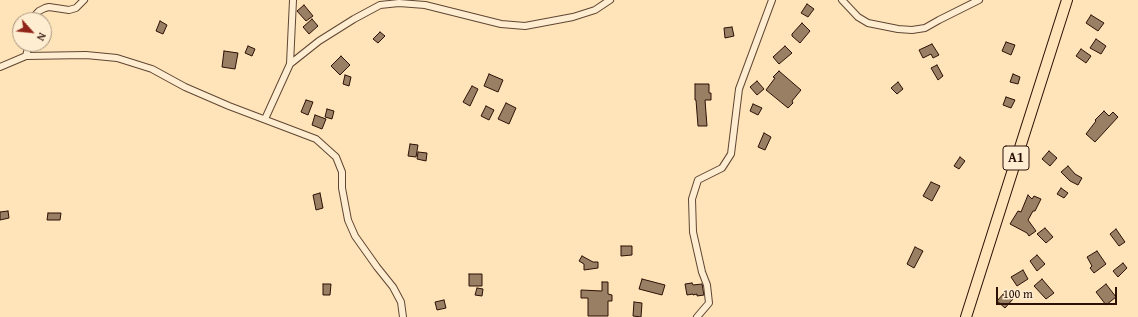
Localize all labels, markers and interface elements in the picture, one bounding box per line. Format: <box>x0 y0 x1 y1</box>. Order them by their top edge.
north arrow <box>12 12 52 52</box>
text: N <box>33 30 51 44</box>
road number: A1 <box>1003 146 1029 170</box>
scale bar <box>998 279 1119 305</box>
text: 100 m <box>1003 285 1033 302</box>

